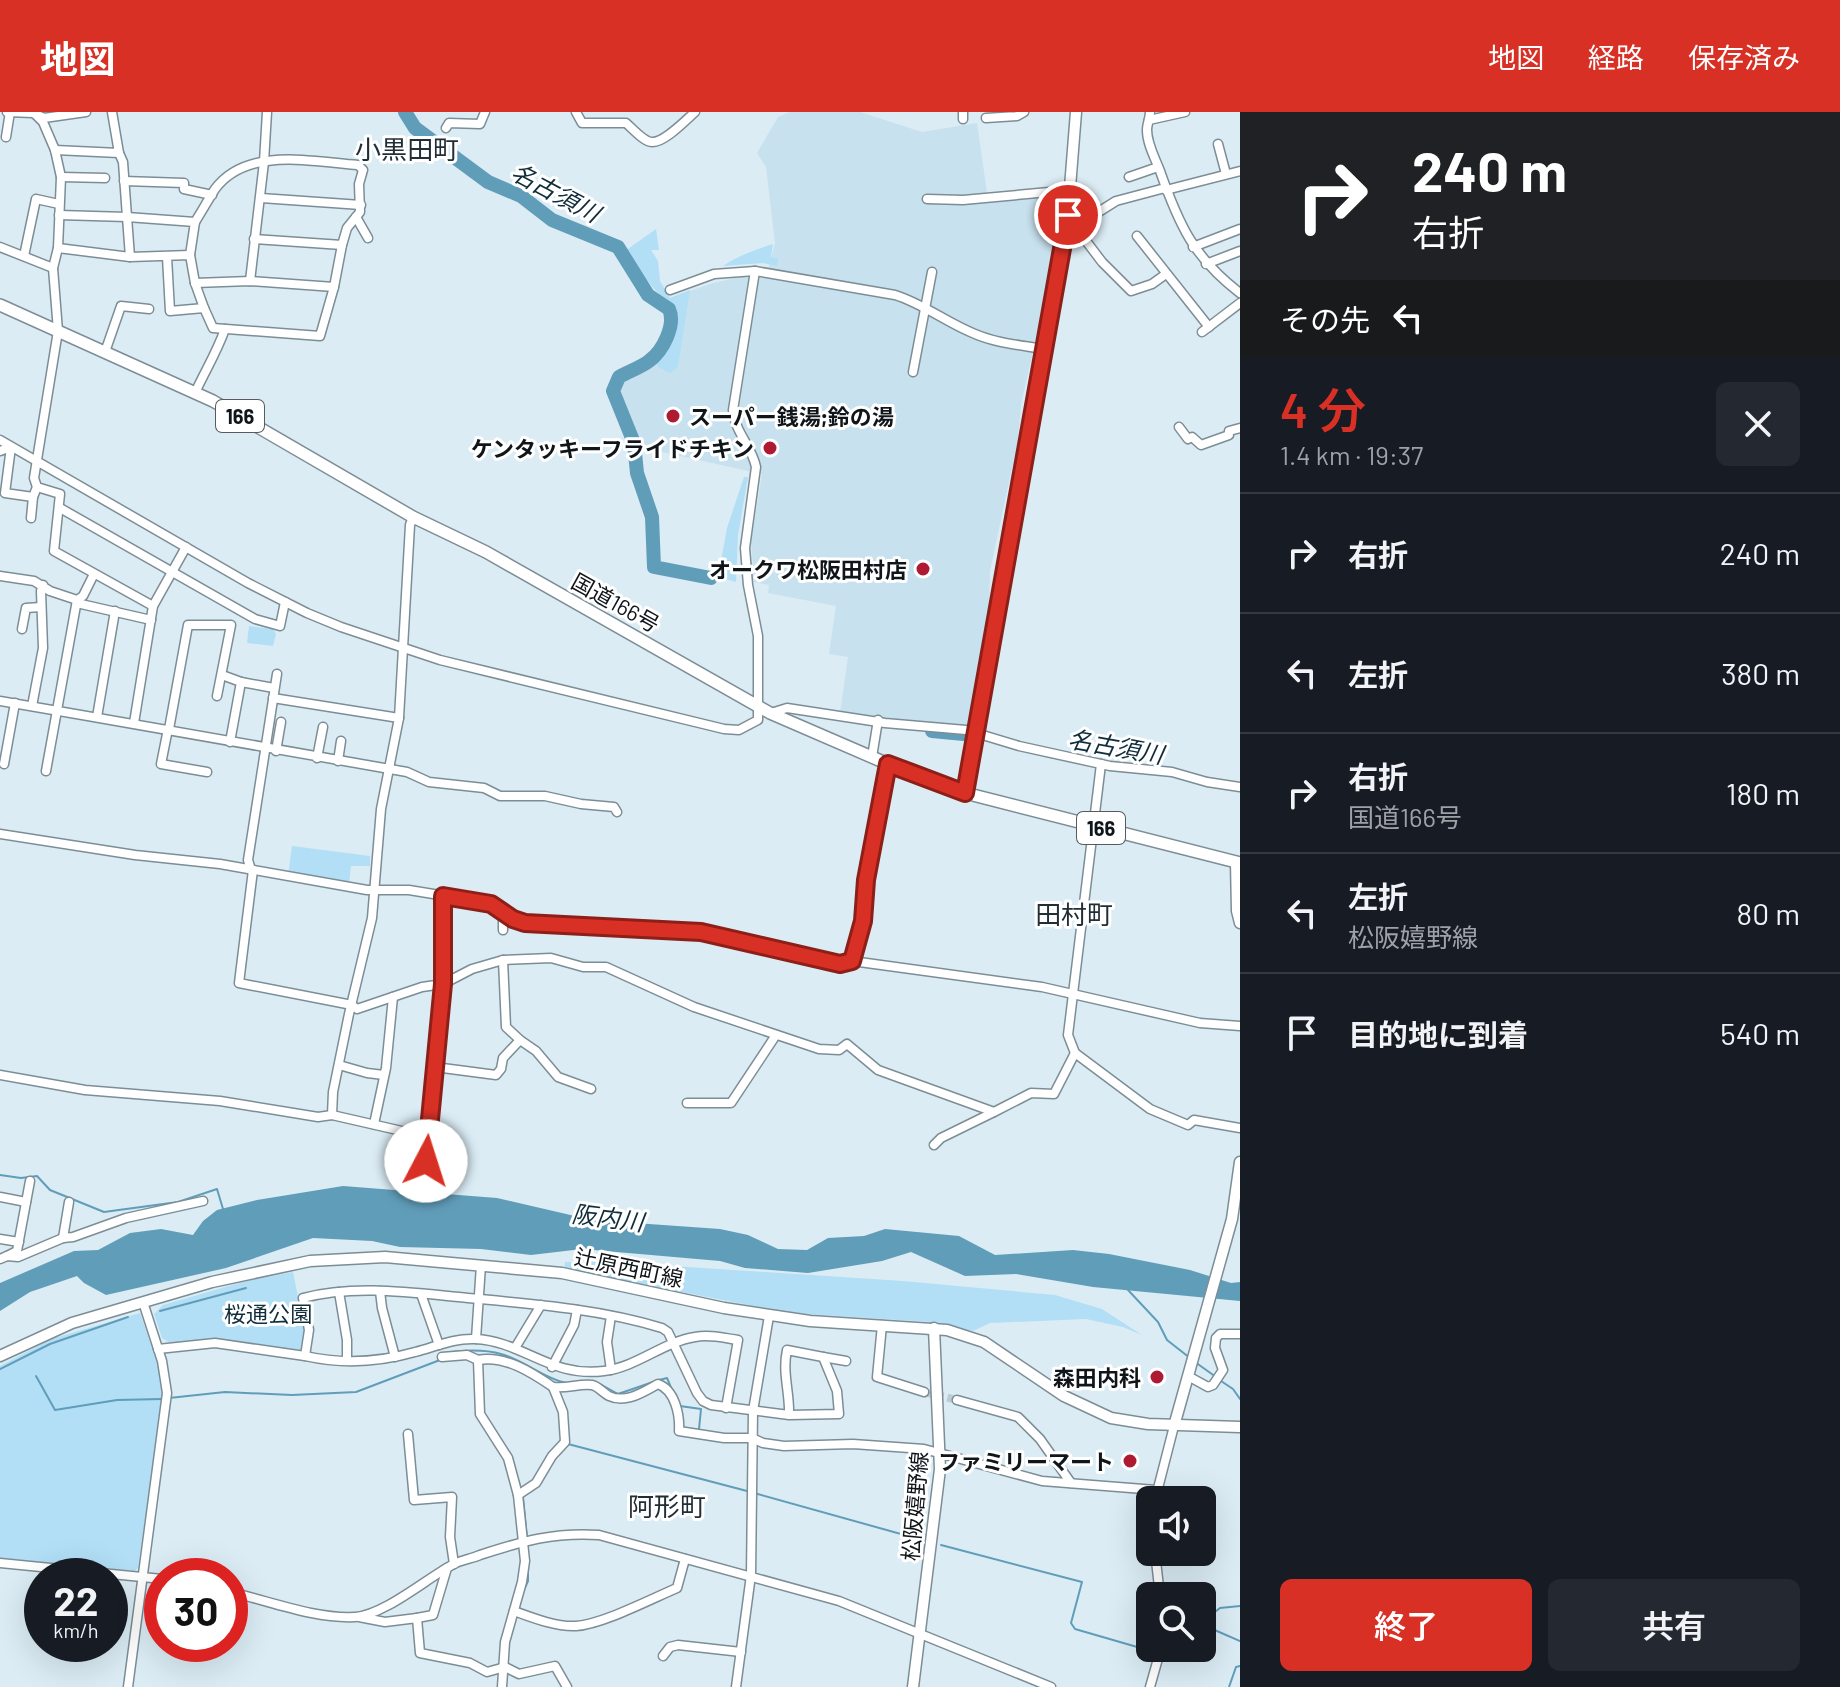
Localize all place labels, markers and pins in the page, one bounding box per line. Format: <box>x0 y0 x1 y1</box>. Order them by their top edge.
pin <box>1034 181 1102 249</box>
place label: スーパー銭湯;鈴の湯 <box>689 403 894 429</box>
marker: スーパー銭湯;鈴の湯 <box>664 407 682 425</box>
place label: ケンタッキーフライドチキン <box>471 435 754 461</box>
marker: ケンタッキーフライドチキン <box>761 439 779 457</box>
place label: オークワ松阪田村店 <box>709 556 907 582</box>
marker: オークワ松阪田村店 <box>914 560 932 578</box>
place label: 森田内科 <box>1053 1364 1141 1390</box>
marker: 森田内科 <box>1148 1368 1166 1386</box>
place label: ファミリーマート <box>938 1448 1114 1474</box>
marker: ファミリーマート <box>1121 1452 1139 1470</box>

